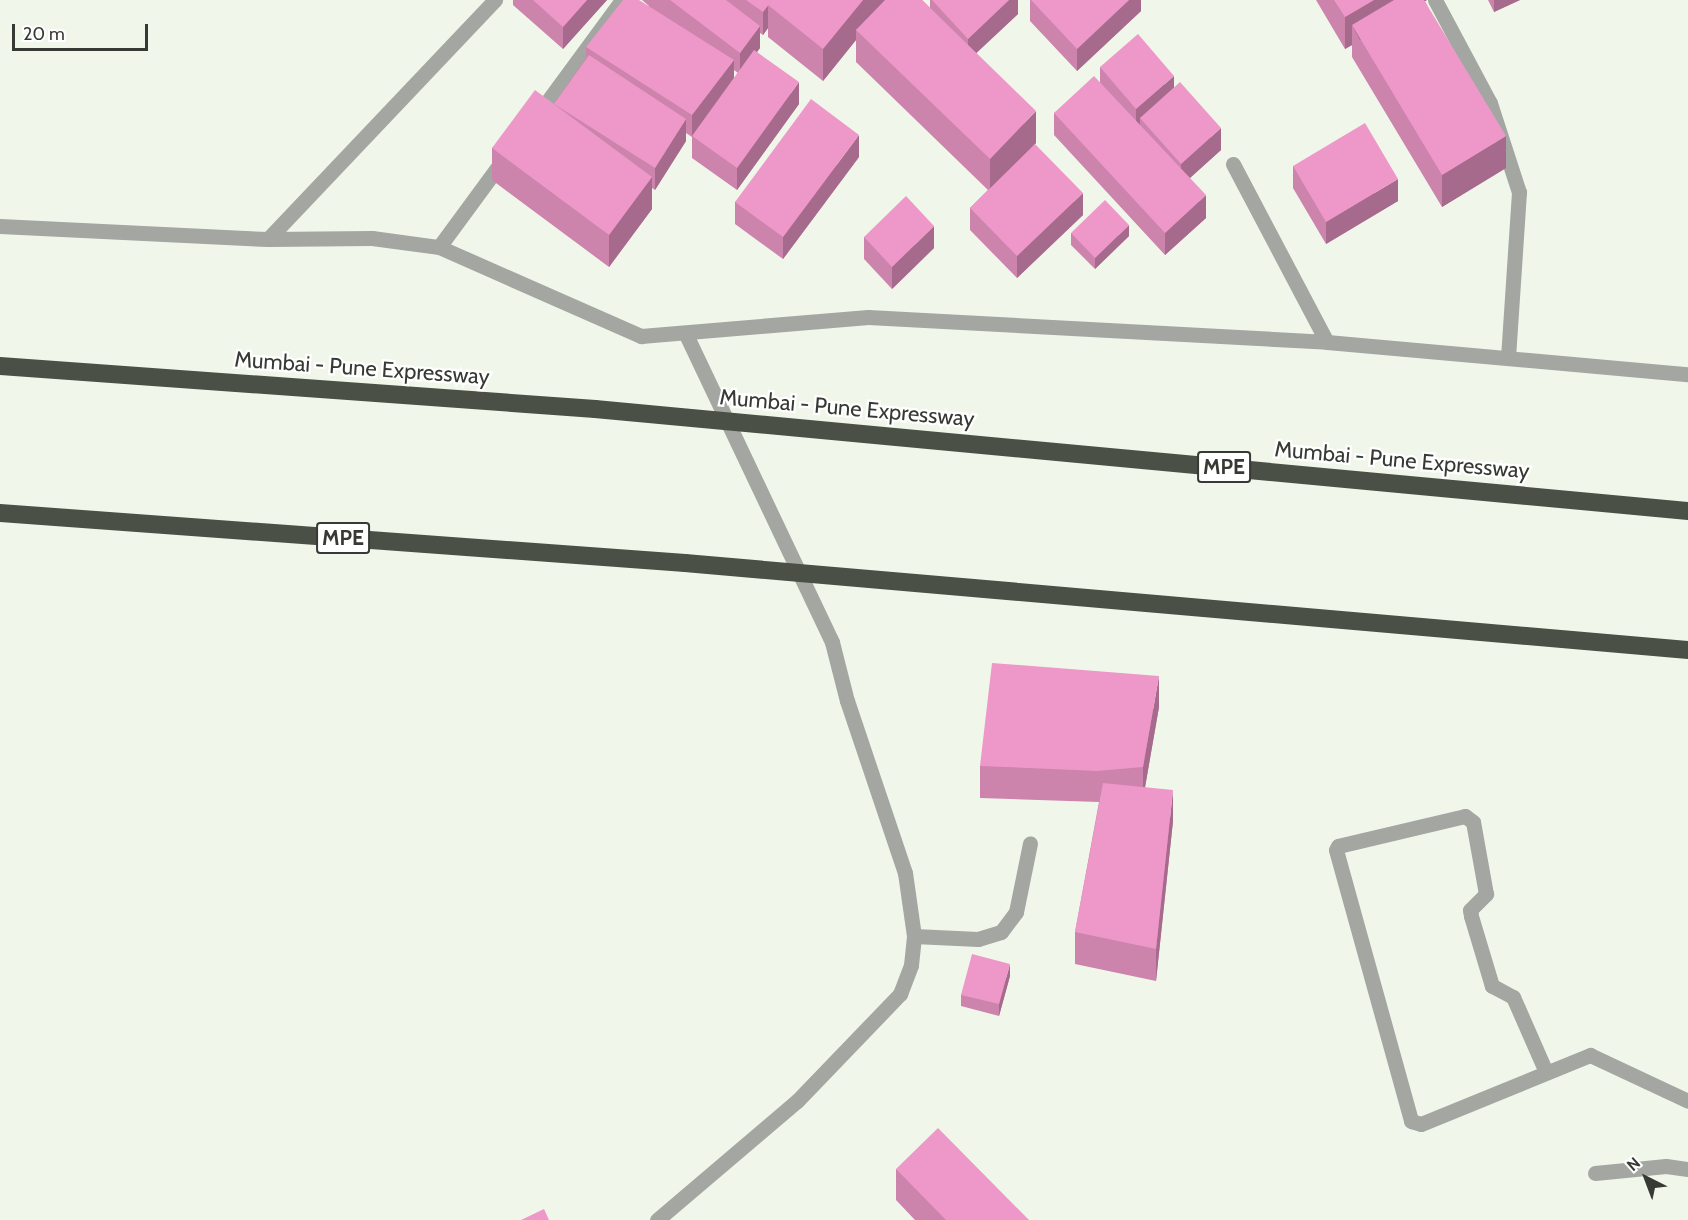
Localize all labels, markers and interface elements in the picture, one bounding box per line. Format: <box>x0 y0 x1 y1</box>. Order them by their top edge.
scale bar <box>15 12 152 50</box>
text: 20 m <box>23 23 65 45</box>
street label: Mumbai - Pune Expressway <box>234 346 490 390</box>
street label: Mumbai - Pune Expressway <box>718 384 976 432</box>
street label: Mumbai - Pune Expressway <box>1273 436 1531 484</box>
road number: MPE <box>1197 449 1251 485</box>
road number: MPE <box>316 520 370 556</box>
north arrow <box>1616 1148 1676 1208</box>
text: N <box>1623 1153 1644 1175</box>

